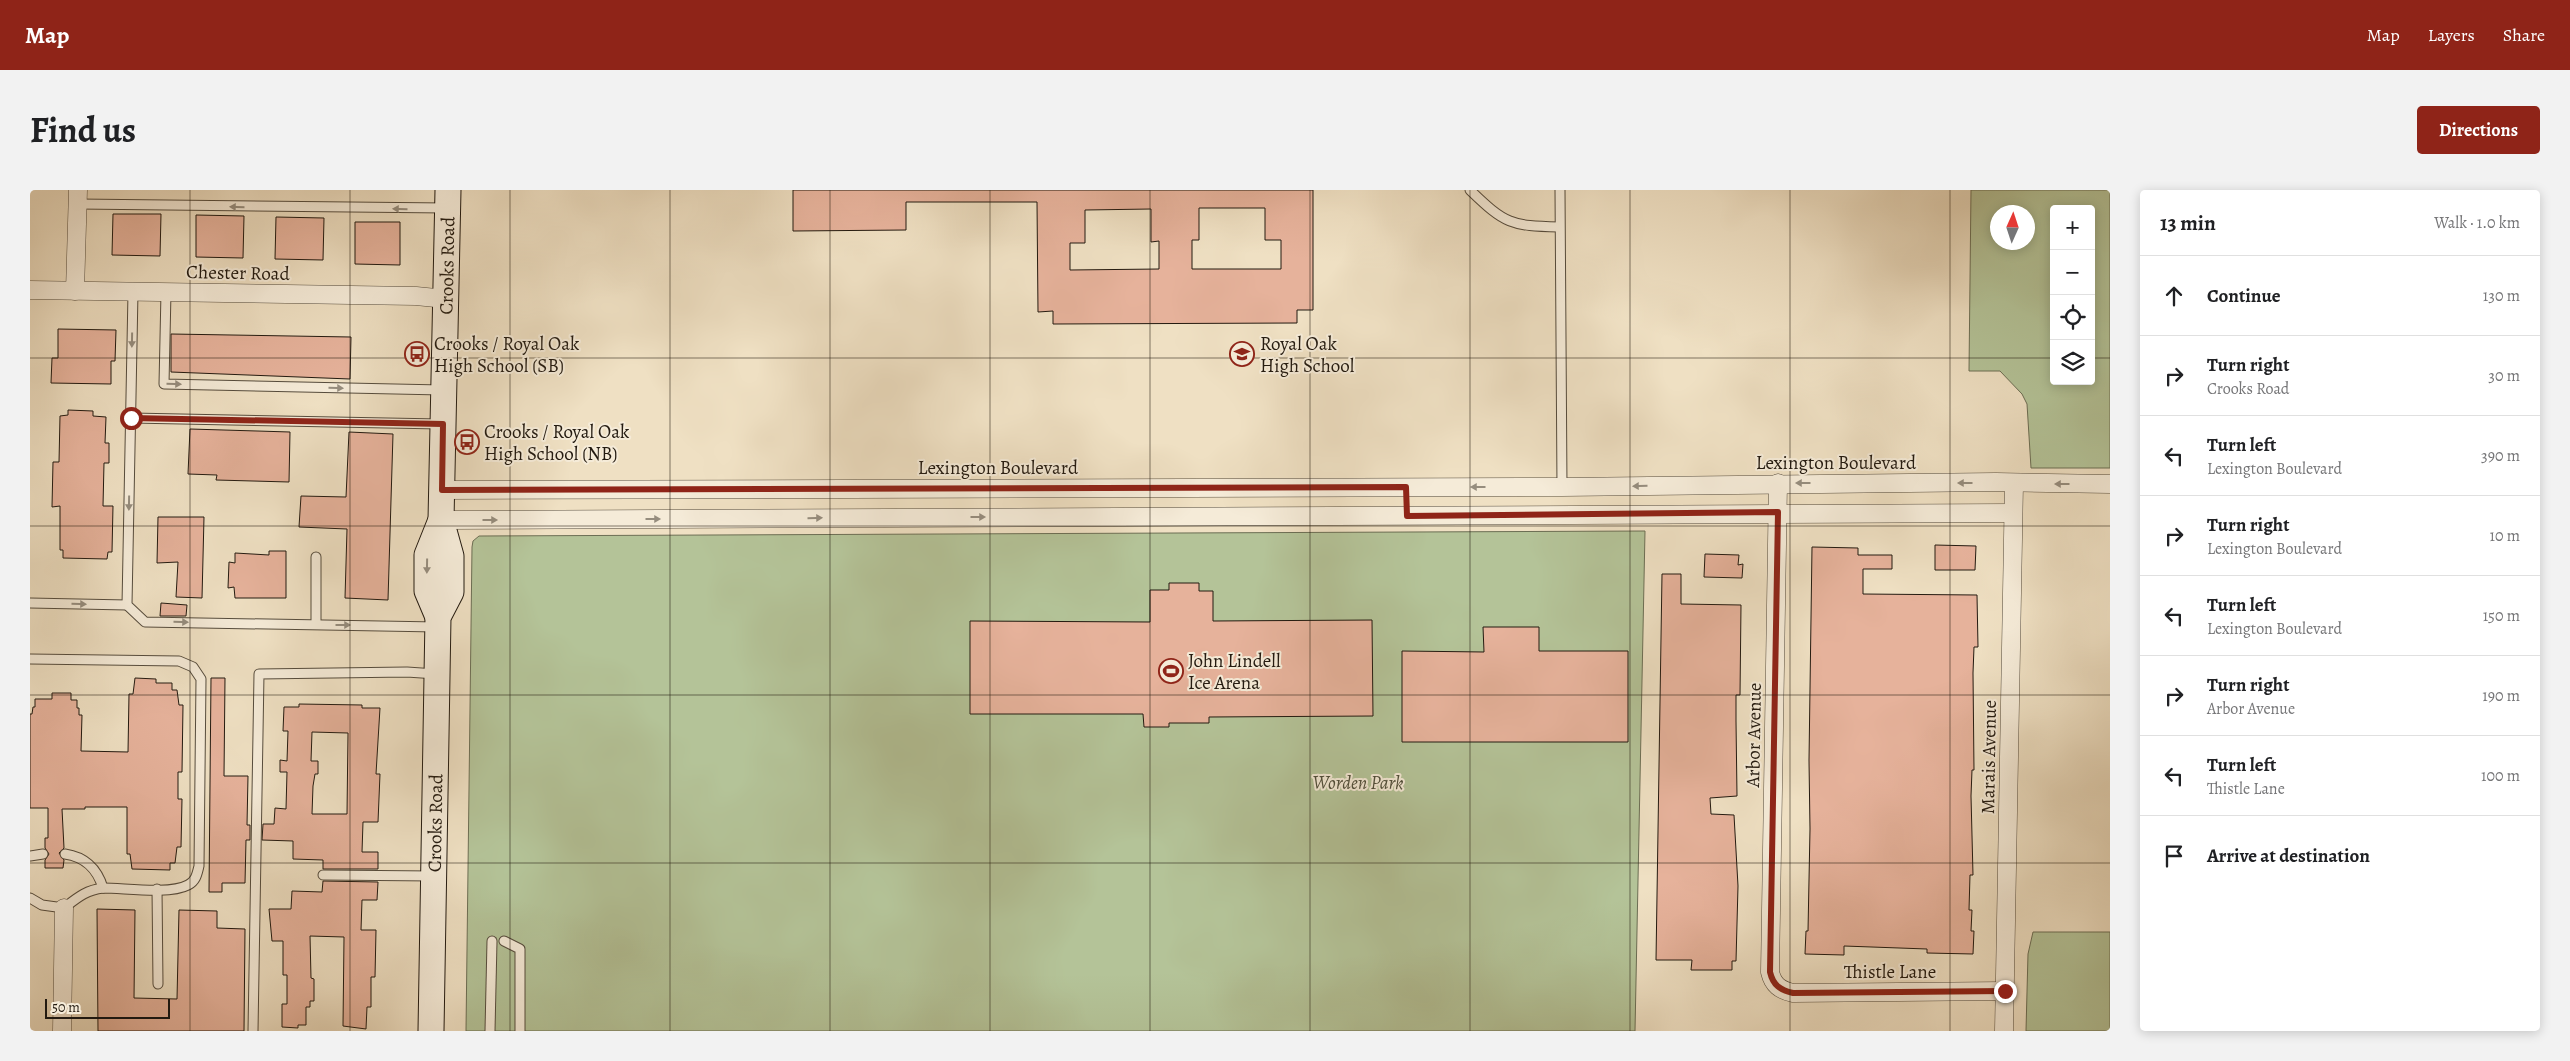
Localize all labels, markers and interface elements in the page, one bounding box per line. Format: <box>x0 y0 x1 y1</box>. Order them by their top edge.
text: Map <box>25 19 69 51</box>
text: Map <box>2367 23 2400 47</box>
text: Layers <box>2428 23 2475 47</box>
text: Share <box>2503 23 2545 47</box>
text: Find us <box>30 106 136 154</box>
button: Directions <box>2417 106 2540 154</box>
one-way arrow <box>229 202 245 210</box>
one-way arrow <box>391 205 407 213</box>
north arrow <box>1990 205 2035 250</box>
map controls <box>2050 205 2095 385</box>
button: + <box>2050 205 2095 250</box>
text: 13 min <box>2160 209 2216 237</box>
text: Walk · 1.0 km <box>2434 212 2520 234</box>
street label: Crooks Road <box>433 216 461 315</box>
button: − <box>2050 250 2095 295</box>
street label: Chester Road <box>186 259 291 287</box>
icon: ahead <box>2160 282 2188 310</box>
text: Continue <box>2207 283 2281 309</box>
text: 130 m <box>2483 285 2520 307</box>
button: locate <box>2050 295 2095 340</box>
place label: Crooks / Royal Oak High School (SB) <box>434 331 580 379</box>
place label: Royal Oak High School <box>1260 331 1355 379</box>
one-way arrow <box>128 333 136 349</box>
button: layers <box>2050 340 2095 385</box>
bus stop icon: Crooks / Royal Oak High School (SB) <box>404 341 430 367</box>
school or university icon: Royal Oak High School <box>1229 341 1255 367</box>
text: Turn right <box>2207 352 2289 378</box>
icon: right <box>2160 362 2188 390</box>
text: 30 m <box>2488 365 2520 387</box>
text: Crooks Road <box>2207 378 2289 400</box>
one-way arrow <box>166 380 182 388</box>
one-way arrow <box>329 384 345 392</box>
route start <box>120 407 143 430</box>
place label: Crooks / Royal Oak High School (NB) <box>484 419 630 467</box>
bus stop icon: Crooks / Royal Oak High School (NB) <box>454 429 480 455</box>
text: Turn left <box>2207 432 2276 458</box>
icon: left <box>2160 442 2188 470</box>
text: 390 m <box>2481 445 2520 467</box>
street label: Lexington Boulevard <box>1756 450 1917 476</box>
street label: Lexington Boulevard <box>918 455 1079 481</box>
text: Lexington Boulevard <box>2207 458 2342 480</box>
one-way arrow <box>1794 479 1810 487</box>
one-way arrow <box>1957 479 1973 487</box>
one-way arrow <box>2054 480 2070 488</box>
one-way arrow <box>1632 482 1648 490</box>
one-way arrow <box>1469 483 1485 491</box>
one-way arrow <box>125 495 133 511</box>
text: Turn right <box>2207 512 2289 538</box>
one-way arrow <box>970 513 986 521</box>
one-way arrow <box>807 514 823 522</box>
one-way arrow <box>645 515 661 523</box>
one-way arrow <box>482 516 498 524</box>
icon: right <box>2160 522 2188 550</box>
text: 10 m <box>2490 525 2520 547</box>
text: Lexington Boulevard <box>2207 538 2342 560</box>
one-way arrow <box>423 559 431 575</box>
text: Turn left <box>2207 592 2276 618</box>
one-way arrow <box>71 600 87 608</box>
icon: left <box>2160 602 2188 630</box>
text: 150 m <box>2483 605 2520 627</box>
text: Lexington Boulevard <box>2207 618 2342 640</box>
one-way arrow <box>173 619 189 627</box>
one-way arrow <box>336 621 352 629</box>
place label: John Lindell Ice Arena <box>1188 648 1281 696</box>
sports icon: John Lindell Ice Arena <box>1158 658 1184 684</box>
text: Turn right <box>2207 672 2289 698</box>
street label: Arbor Avenue <box>1740 682 1768 789</box>
icon: right <box>2160 682 2188 710</box>
text: 190 m <box>2482 685 2520 707</box>
text: Arbor Avenue <box>2207 698 2295 720</box>
street label: Marais Avenue <box>1975 700 2003 814</box>
text: Turn left <box>2207 752 2276 778</box>
icon: left <box>2160 762 2188 790</box>
text: 100 m <box>2481 765 2520 787</box>
park label: Worden Park <box>1313 770 1403 796</box>
street label: Crooks Road <box>422 773 449 872</box>
text: Thistle Lane <box>2207 778 2285 800</box>
icon: arrive <box>2160 842 2188 870</box>
text: Arrive at destination <box>2207 843 2370 869</box>
street label: Thistle Lane <box>1844 959 1936 985</box>
route end <box>1994 980 2017 1003</box>
scale bar <box>45 996 170 1019</box>
text: 50 m <box>52 998 80 1017</box>

